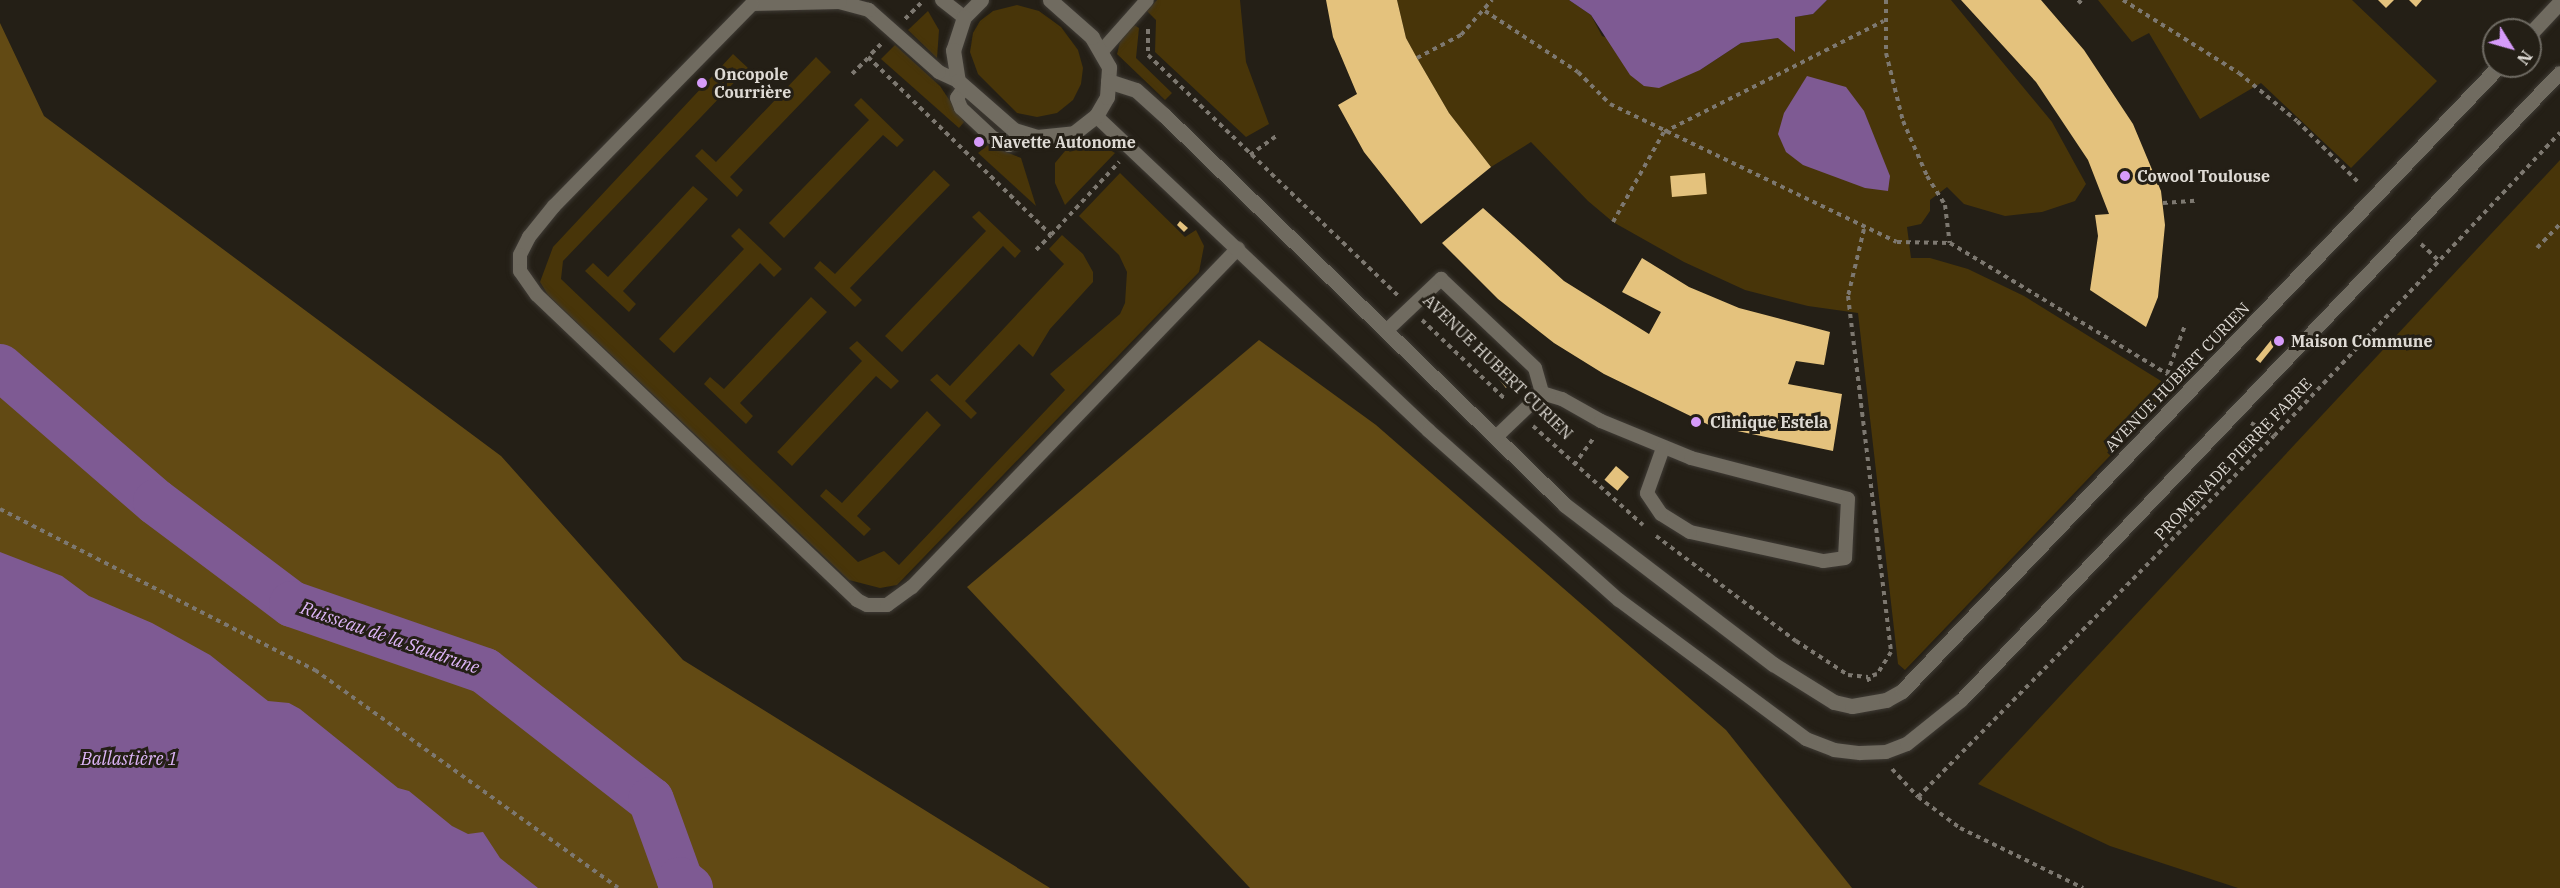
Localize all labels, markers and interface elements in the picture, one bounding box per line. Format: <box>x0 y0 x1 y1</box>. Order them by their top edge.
north arrow <box>2482 18 2542 78</box>
text: N <box>2513 47 2537 69</box>
place label: Oncopole Courrière <box>714 64 791 102</box>
marker: Oncopole Courrière <box>695 76 709 90</box>
place label: Navette Autonome <box>991 132 1136 152</box>
marker: Navette Autonome <box>972 135 986 149</box>
place label: Cowool Toulouse <box>2137 166 2270 186</box>
marker: Cowool Toulouse <box>2118 169 2132 183</box>
street label: AVENUE HUBERT CURIEN <box>1419 291 1577 443</box>
street label: AVENUE HUBERT CURIEN <box>2101 298 2253 456</box>
place label: Maison Commune <box>2291 331 2432 351</box>
marker: Maison Commune <box>2272 334 2286 348</box>
street label: PROMENADE PIERRE FABRE <box>2150 374 2316 544</box>
place label: Clinique Estela <box>1710 412 1828 432</box>
marker: Clinique Estela <box>1687 413 1705 431</box>
water label: Ruisseau de la Saudrune <box>298 597 482 679</box>
water label: Ballastière 1 <box>81 748 177 770</box>

